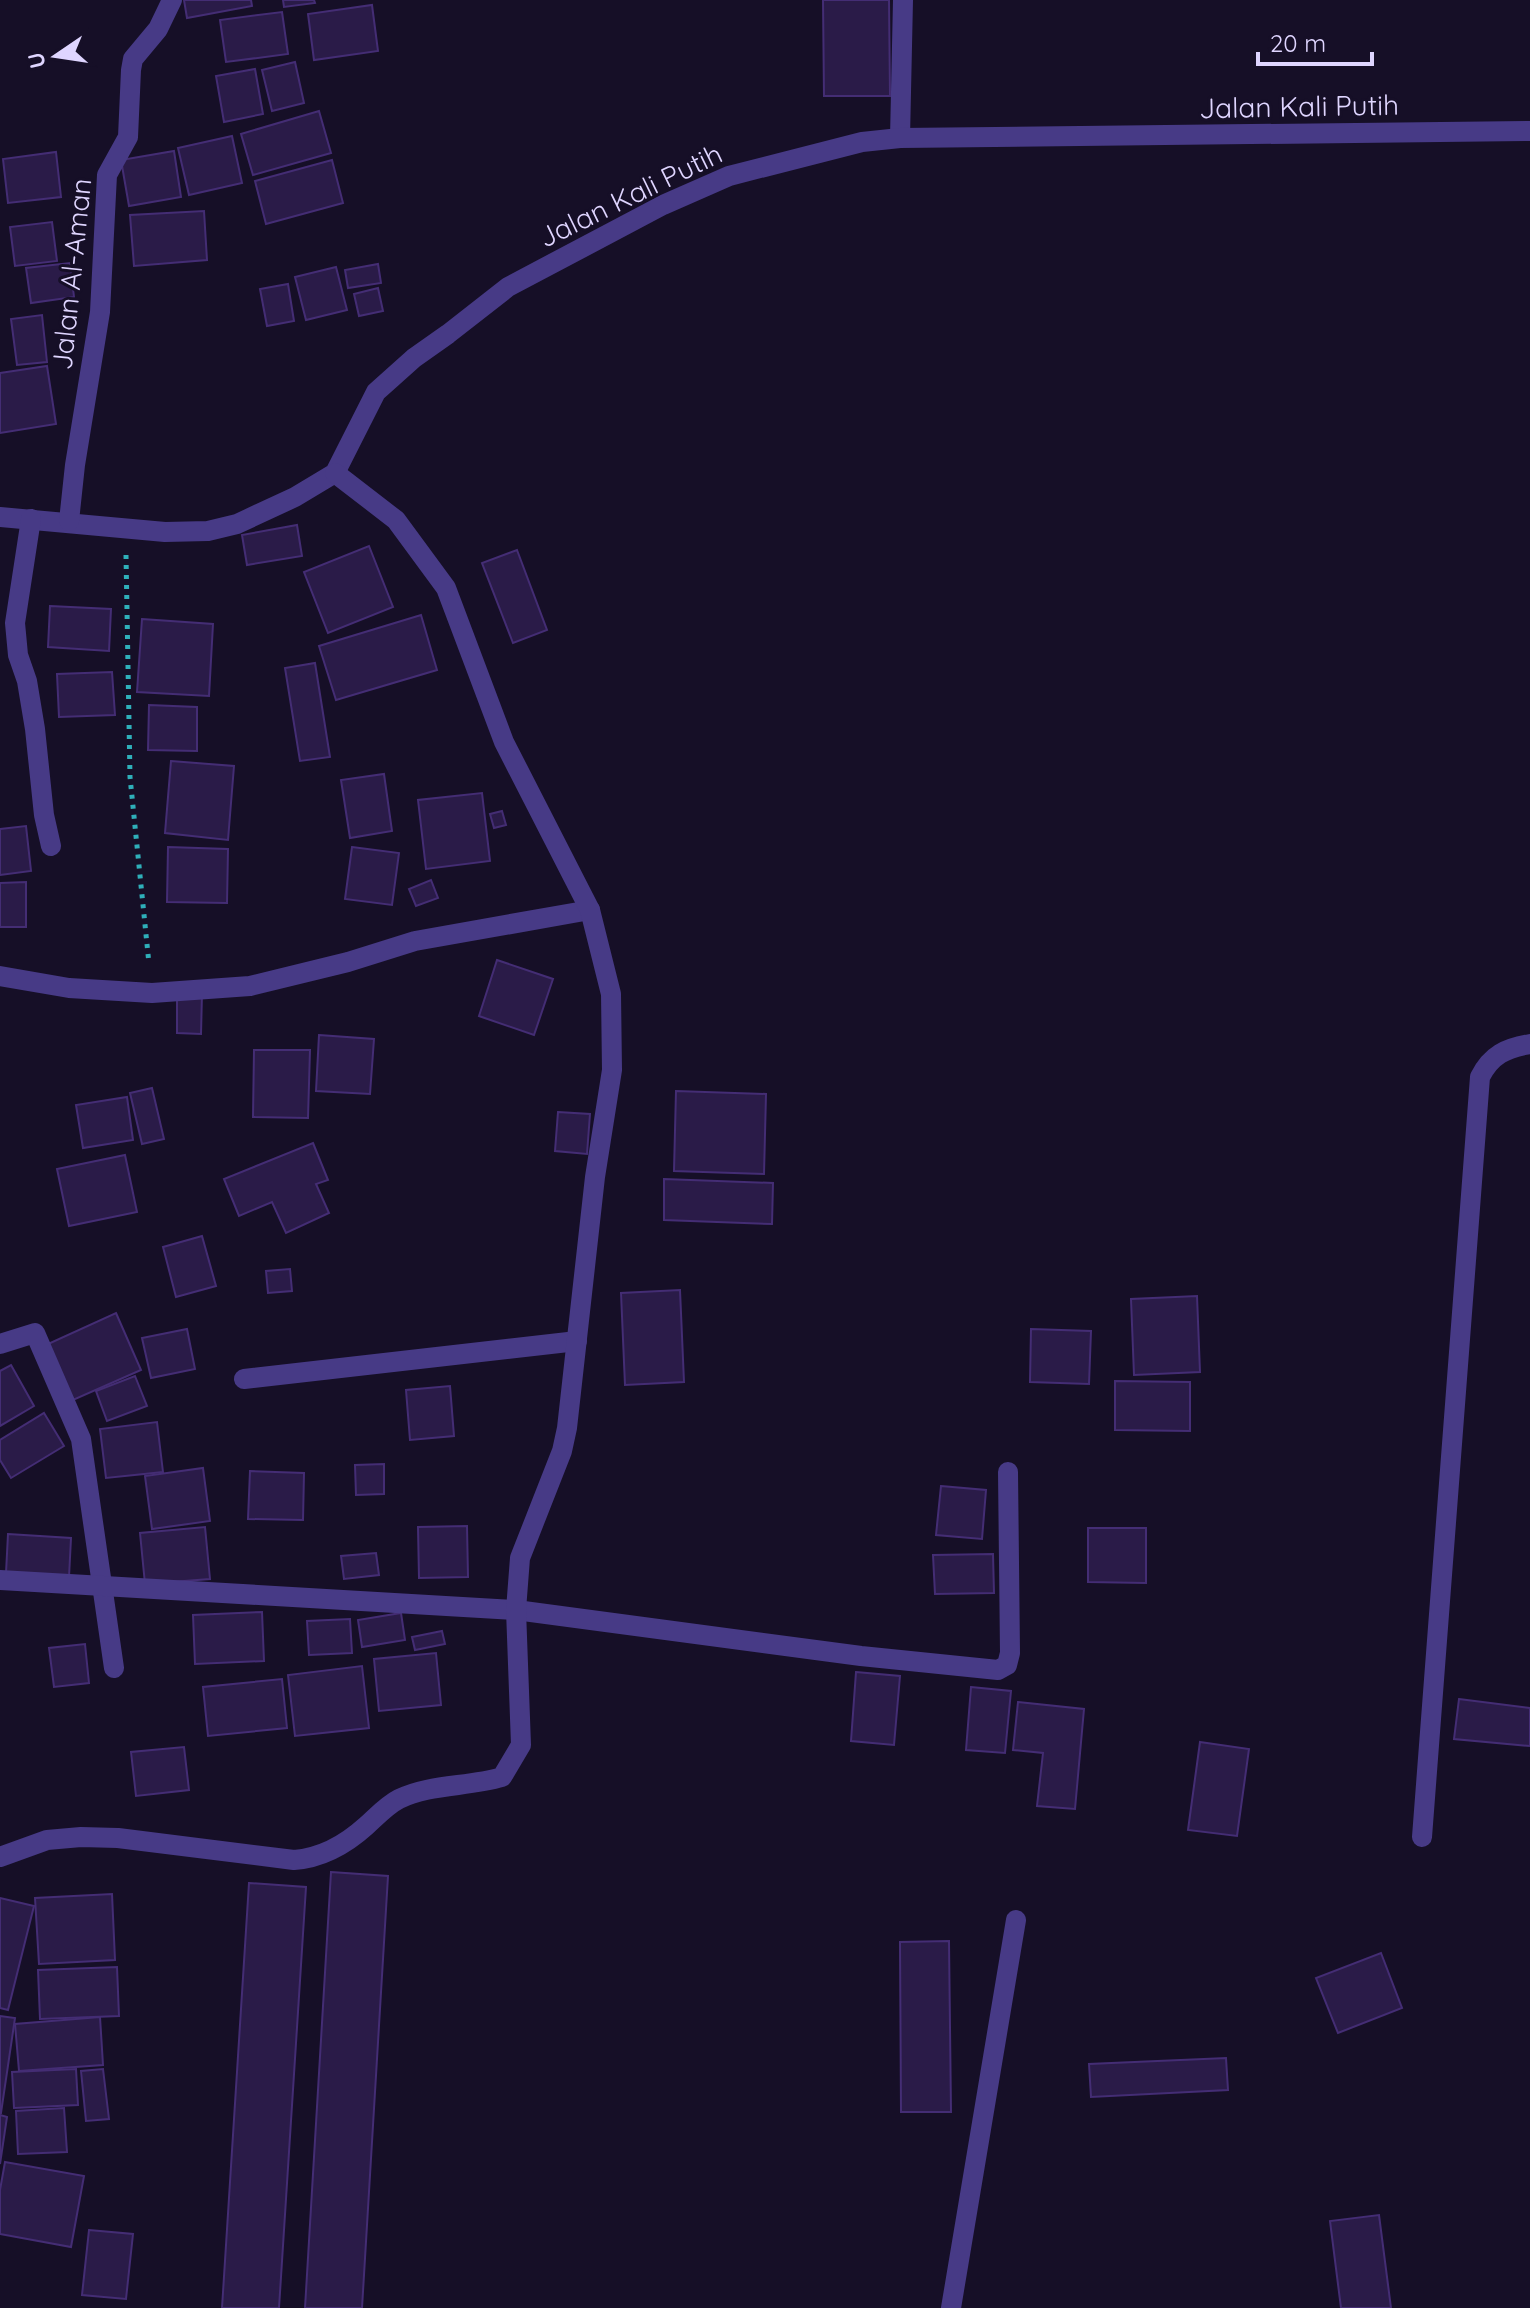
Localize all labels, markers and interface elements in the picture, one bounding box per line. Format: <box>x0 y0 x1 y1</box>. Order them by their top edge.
north arrow <box>16 16 96 96</box>
scale bar <box>1258 16 1372 66</box>
text: 20 m <box>1270 28 1326 58</box>
text: U <box>21 50 52 71</box>
street label: Jalan Kali Putih <box>1199 87 1399 125</box>
street label: Jalan Kali Putih <box>532 135 728 255</box>
street label: Jalan Al-Aman <box>44 176 98 372</box>

